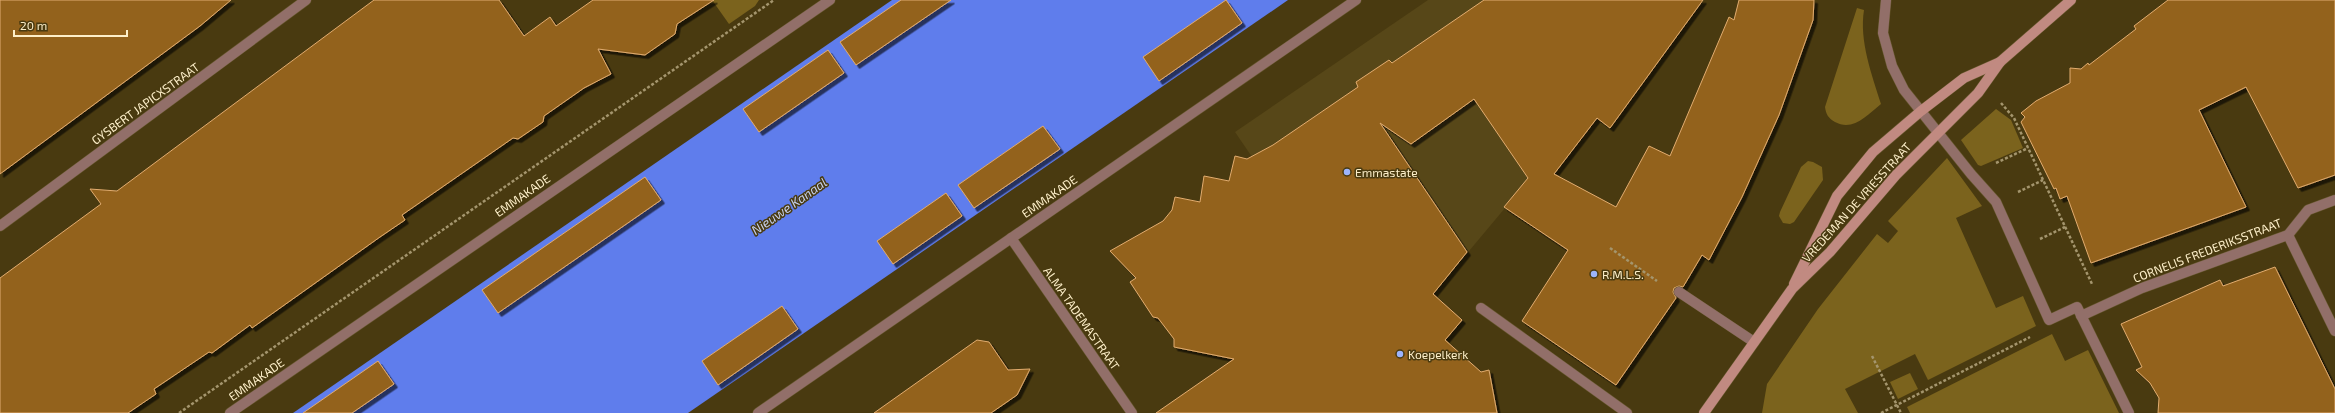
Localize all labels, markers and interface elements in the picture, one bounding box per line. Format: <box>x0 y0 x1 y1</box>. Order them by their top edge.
scale bar <box>14 12 127 38</box>
text: 20 m <box>20 18 47 32</box>
street label: GYSBERT JAPICXSTRAAT <box>88 59 202 147</box>
street label: VREDEMAN DE VRIESSTRAAT <box>1799 139 1913 265</box>
place label: Emmastate <box>1355 165 1418 179</box>
marker: Emmastate <box>1342 167 1352 177</box>
street label: EMMAKADE <box>492 171 553 219</box>
street label: EMMAKADE <box>1019 172 1080 220</box>
water label: Nieuwe Kanaal <box>748 174 830 238</box>
street label: CORNELIS FREDERIKSSTRAAT <box>2131 215 2283 285</box>
street label: ALMA TADEMASTRAAT <box>1041 264 1123 372</box>
place label: R.M.L.S. <box>1602 267 1644 281</box>
marker: R.M.L.S. <box>1589 269 1599 279</box>
place label: Koepelkerk <box>1408 347 1468 361</box>
marker: Koepelkerk <box>1395 349 1405 359</box>
street label: EMMAKADE <box>226 355 287 403</box>

